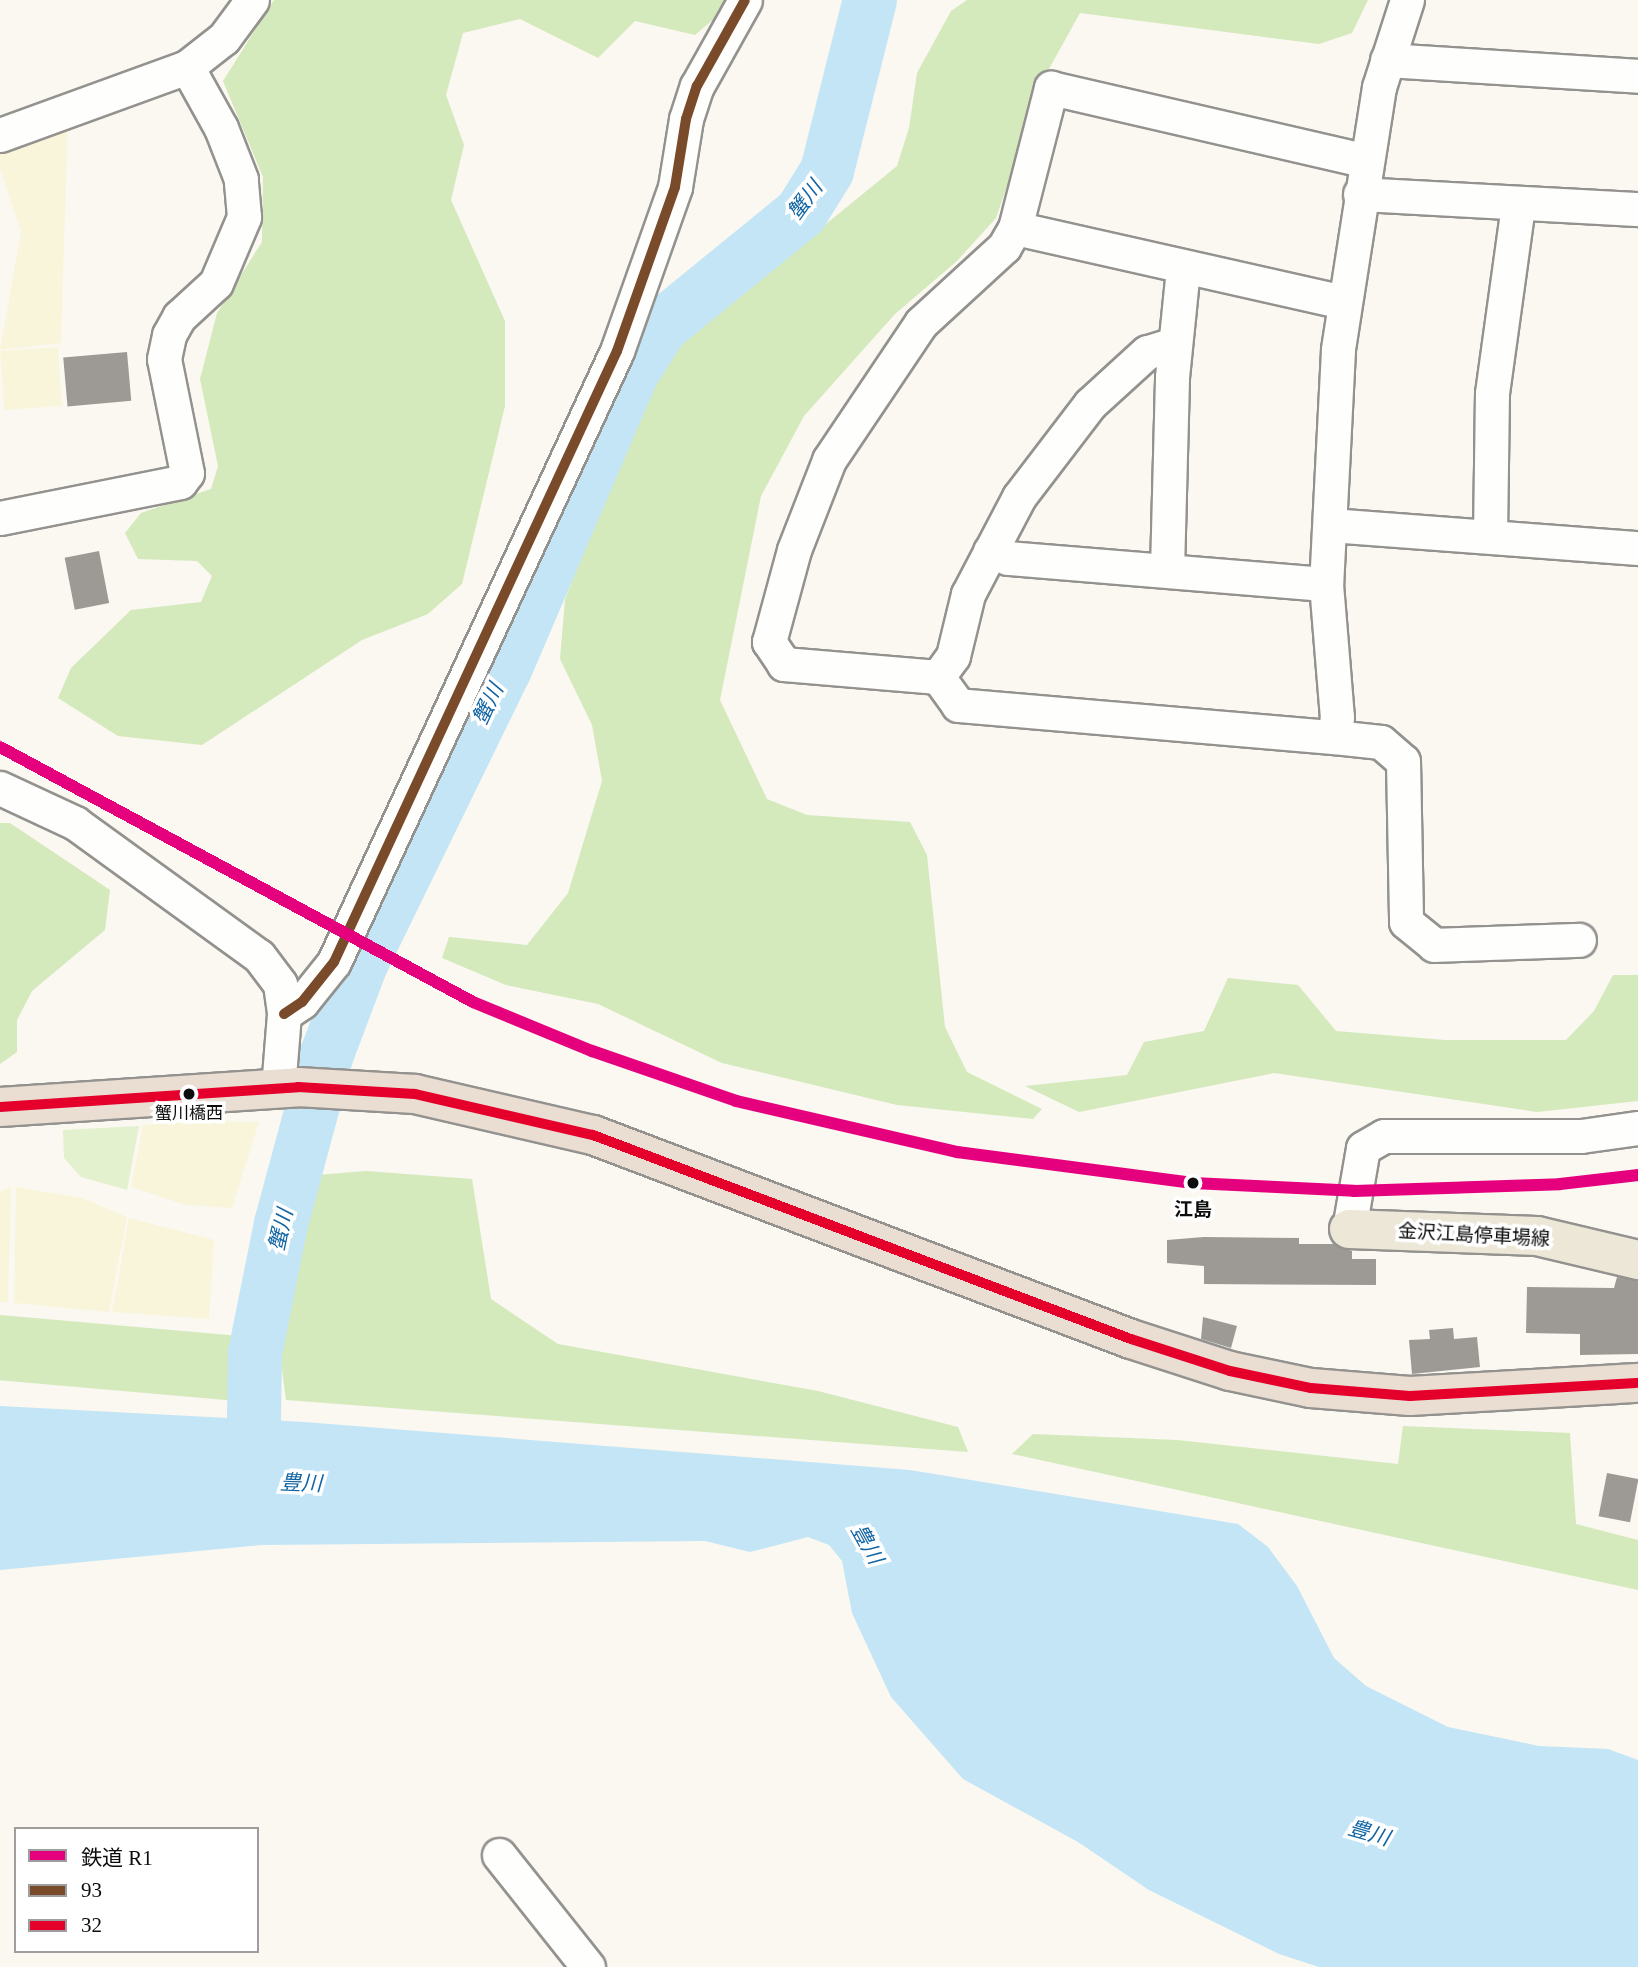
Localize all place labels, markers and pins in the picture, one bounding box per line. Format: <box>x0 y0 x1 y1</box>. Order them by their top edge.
marker: 蟹川橋西 <box>182 1087 196 1101</box>
place label: 蟹川橋西 <box>155 1104 223 1124</box>
marker: 江島 <box>1181 1171 1205 1195</box>
place label: 江島 <box>1174 1199 1212 1221</box>

